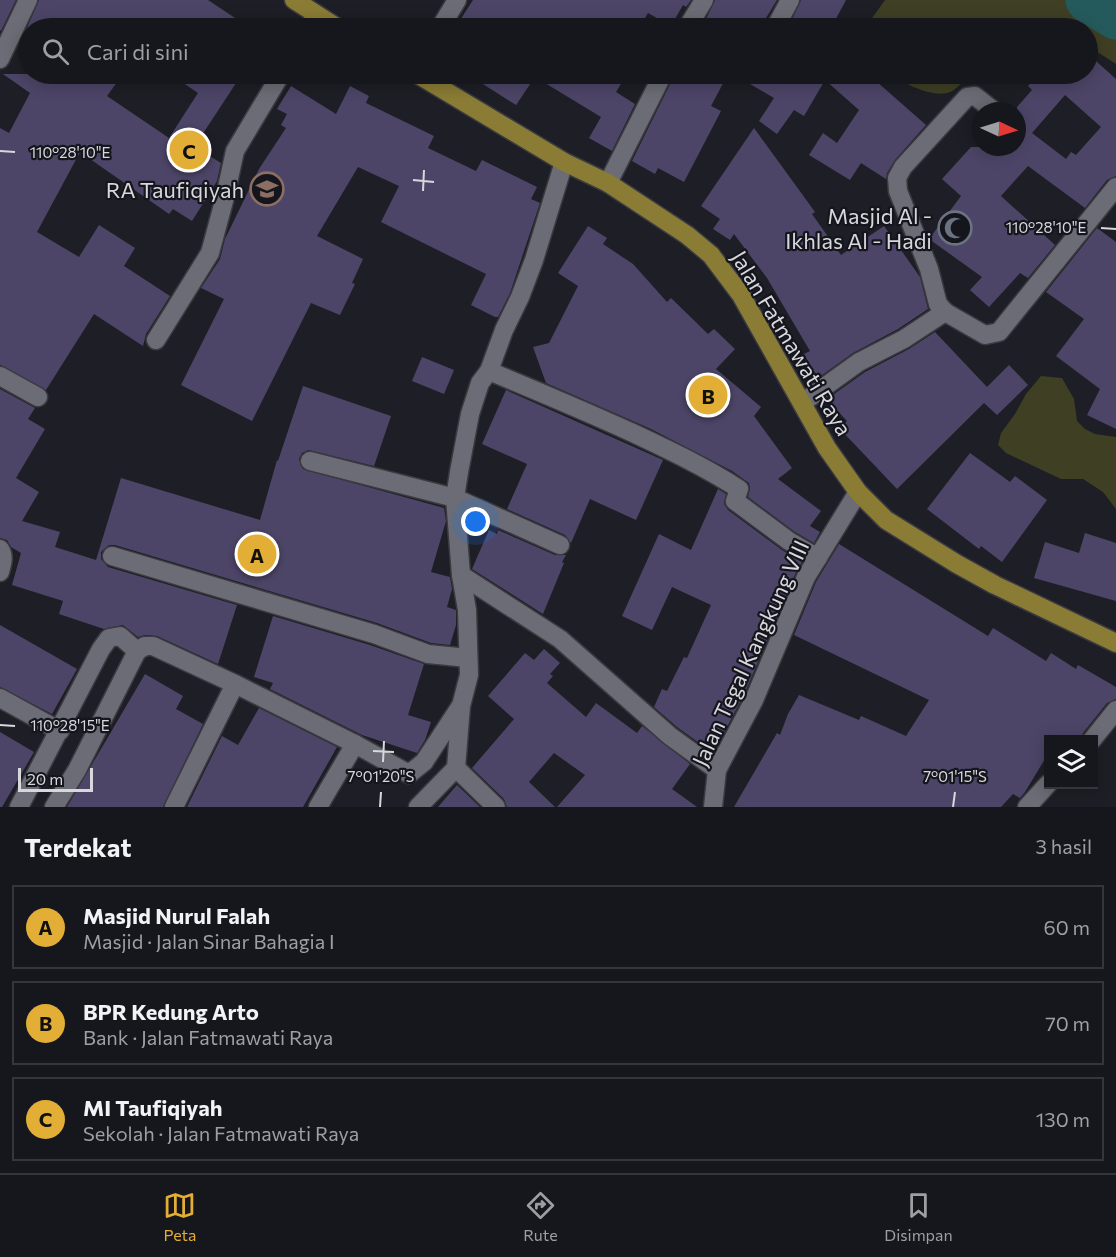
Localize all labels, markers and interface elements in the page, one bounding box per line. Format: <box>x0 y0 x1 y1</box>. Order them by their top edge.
search box <box>18 18 1098 84</box>
icon: search <box>39 35 72 68</box>
text: Cari di sini <box>87 38 189 65</box>
north arrow <box>972 102 1026 156</box>
pin: C <box>170 128 208 172</box>
text: 110°28'10"E <box>30 143 110 161</box>
school or university icon: RA Taufiqiyah <box>249 171 285 207</box>
place label: RA Taufiqiyah <box>106 176 244 203</box>
place label: Masjid Al - Ikhlas Al - Hadi <box>785 202 932 254</box>
mosque icon: Masjid Al - Ikhlas Al - Hadi <box>937 210 973 246</box>
text: 110°28'10"E <box>1006 218 1086 236</box>
street label: Jalan Fatmawati Raya <box>726 245 858 441</box>
pin: B <box>688 372 728 418</box>
your location <box>461 507 490 536</box>
pin: A <box>238 532 276 576</box>
street label: Jalan Tegal Kangkung VIII <box>686 536 814 770</box>
text: 110°28'15"E <box>30 716 110 734</box>
map controls <box>1044 735 1098 789</box>
button: layers <box>1044 735 1098 789</box>
scale bar <box>18 765 93 792</box>
text: 7°01'20"S <box>348 767 415 785</box>
text: 7°01'15"S <box>923 767 987 785</box>
text: 20 m <box>27 769 63 788</box>
text: Terdekat <box>24 831 131 862</box>
text: 3 hasil <box>1036 834 1092 858</box>
text: Masjid Nurul Falah <box>83 902 270 929</box>
text: A <box>38 915 53 939</box>
text: 60 m <box>1044 915 1090 939</box>
text: Masjid · Jalan Sinar Bahagia I <box>83 929 335 953</box>
text: BPR Kedung Arto <box>83 998 259 1025</box>
text: B <box>39 1011 52 1035</box>
text: 70 m <box>1045 1011 1090 1035</box>
text: Bank · Jalan Fatmawati Raya <box>83 1025 333 1049</box>
text: MI Taufiqiyah <box>83 1094 223 1121</box>
text: C <box>39 1107 52 1131</box>
text: 130 m <box>1036 1107 1090 1131</box>
text: Sekolah · Jalan Fatmawati Raya <box>83 1121 359 1145</box>
tab: Peta <box>163 1189 196 1244</box>
tab: Rute <box>523 1189 558 1244</box>
tab: Disimpan <box>884 1189 953 1244</box>

